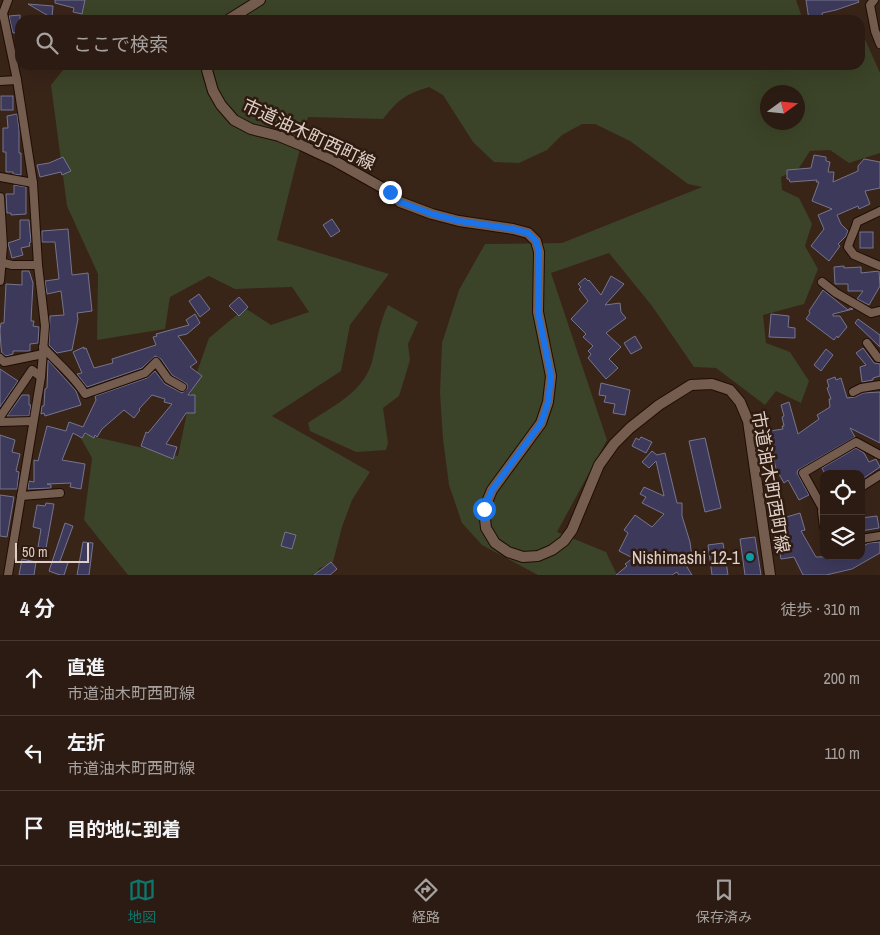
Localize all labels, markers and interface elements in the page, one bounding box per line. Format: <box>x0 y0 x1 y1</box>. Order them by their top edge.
search box <box>15 15 865 70</box>
icon: search <box>33 29 61 57</box>
text: ここで検索 <box>73 31 168 57</box>
north arrow <box>760 85 805 130</box>
street label: 市道油木町西町線 <box>238 92 380 176</box>
route end <box>379 181 402 204</box>
street label: 市道油木町西町線 <box>746 409 796 555</box>
map controls <box>820 470 865 560</box>
button: locate <box>820 470 865 515</box>
route start <box>473 498 496 521</box>
button: layers <box>820 515 865 560</box>
scale bar <box>15 540 89 563</box>
text: 50 m <box>22 543 48 561</box>
place label: Nishimashi 12-1 <box>632 545 741 570</box>
marker: Nishimashi 12-1 <box>744 551 756 563</box>
text: 4 分 <box>20 594 55 623</box>
text: 徒歩 · 310 m <box>781 598 860 620</box>
text: 直進 <box>67 654 105 680</box>
icon: ahead <box>20 664 48 692</box>
text: 200 m <box>824 667 860 689</box>
text: 市道油木町西町線 <box>67 682 195 704</box>
text: 左折 <box>67 729 105 755</box>
icon: left <box>20 739 48 767</box>
text: 110 m <box>824 742 860 764</box>
text: 市道油木町西町線 <box>67 757 195 779</box>
icon: arrive <box>20 814 48 842</box>
text: 目的地に到着 <box>67 816 181 842</box>
tab: 地図 <box>128 876 156 926</box>
tab: 経路 <box>412 876 440 926</box>
tab: 保存済み <box>696 876 752 926</box>

